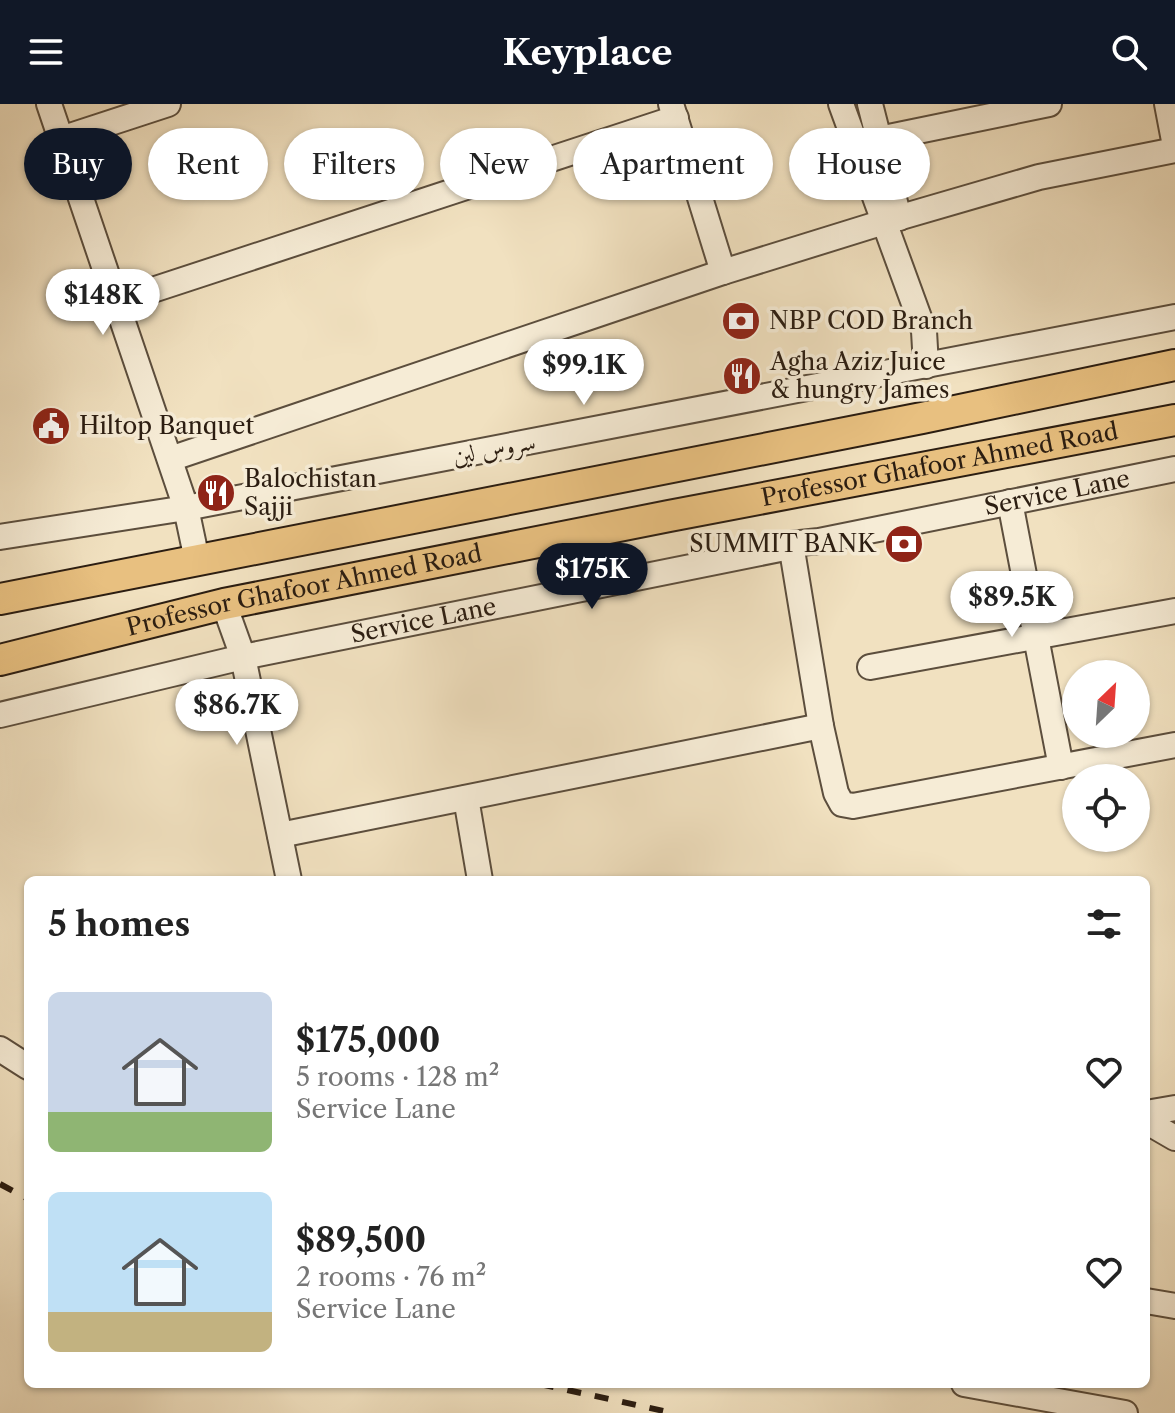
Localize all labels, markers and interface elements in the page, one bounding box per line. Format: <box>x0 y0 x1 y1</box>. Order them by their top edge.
icon: menu <box>24 30 68 74</box>
text: Keyplace <box>503 30 672 74</box>
icon: search <box>1107 30 1151 74</box>
chip: Buy <box>24 128 132 200</box>
chip: Rent <box>148 128 268 200</box>
chip: Filters <box>284 128 424 200</box>
chip: New <box>440 128 557 200</box>
chip: Apartment <box>573 128 773 200</box>
chip: House <box>789 128 930 200</box>
pin: $148K <box>47 269 159 337</box>
text: $148K <box>64 279 142 311</box>
bank icon: NBP COD Branch <box>720 300 762 342</box>
place label: NBP COD Branch <box>769 306 973 335</box>
pin: $99.1K <box>519 339 649 407</box>
place label: Agha Aziz Juice & hungry James <box>769 347 949 404</box>
text: $99.1K <box>542 349 626 381</box>
restaurant icon: Agha Aziz Juice & hungry James <box>721 355 763 397</box>
public building icon: Hiltop Banquet <box>30 405 72 447</box>
place label: Hiltop Banquet <box>79 411 255 440</box>
street label: Professor Ghafoor Ahmed Road <box>759 416 1121 512</box>
street label: سروس لین <box>450 426 538 473</box>
place label: Balochistan Sajji <box>244 464 377 521</box>
street label: Service Lane <box>982 464 1132 521</box>
restaurant icon: Balochistan Sajji <box>195 472 237 514</box>
bank icon: SUMMIT BANK <box>883 523 925 565</box>
place label: SUMMIT BANK <box>689 529 877 558</box>
street label: Professor Ghafoor Ahmed Road <box>123 538 485 642</box>
pin: $175K <box>536 543 648 611</box>
text: $175K <box>555 553 629 585</box>
pin: $89.5K <box>947 571 1077 639</box>
text: $89.5K <box>968 581 1056 613</box>
street label: Service Lane <box>348 591 499 649</box>
north arrow <box>1062 660 1150 748</box>
map controls <box>1062 660 1150 852</box>
pin: $86.7K <box>172 679 302 747</box>
text: $86.7K <box>193 689 281 721</box>
button: locate <box>1062 764 1150 852</box>
icon: filters <box>1082 902 1126 946</box>
text: 5 homes <box>48 903 190 945</box>
text: $175,000 <box>296 1019 440 1061</box>
icon: home <box>112 1024 208 1120</box>
icon: heart <box>1082 1050 1126 1094</box>
text: 5 rooms · 128 m² <box>296 1061 499 1093</box>
text: Service Lane <box>296 1093 456 1125</box>
text: $89,500 <box>296 1219 426 1261</box>
icon: home <box>112 1224 208 1320</box>
icon: heart <box>1082 1250 1126 1294</box>
text: 2 rooms · 76 m² <box>296 1261 486 1293</box>
text: Service Lane <box>296 1293 456 1325</box>

